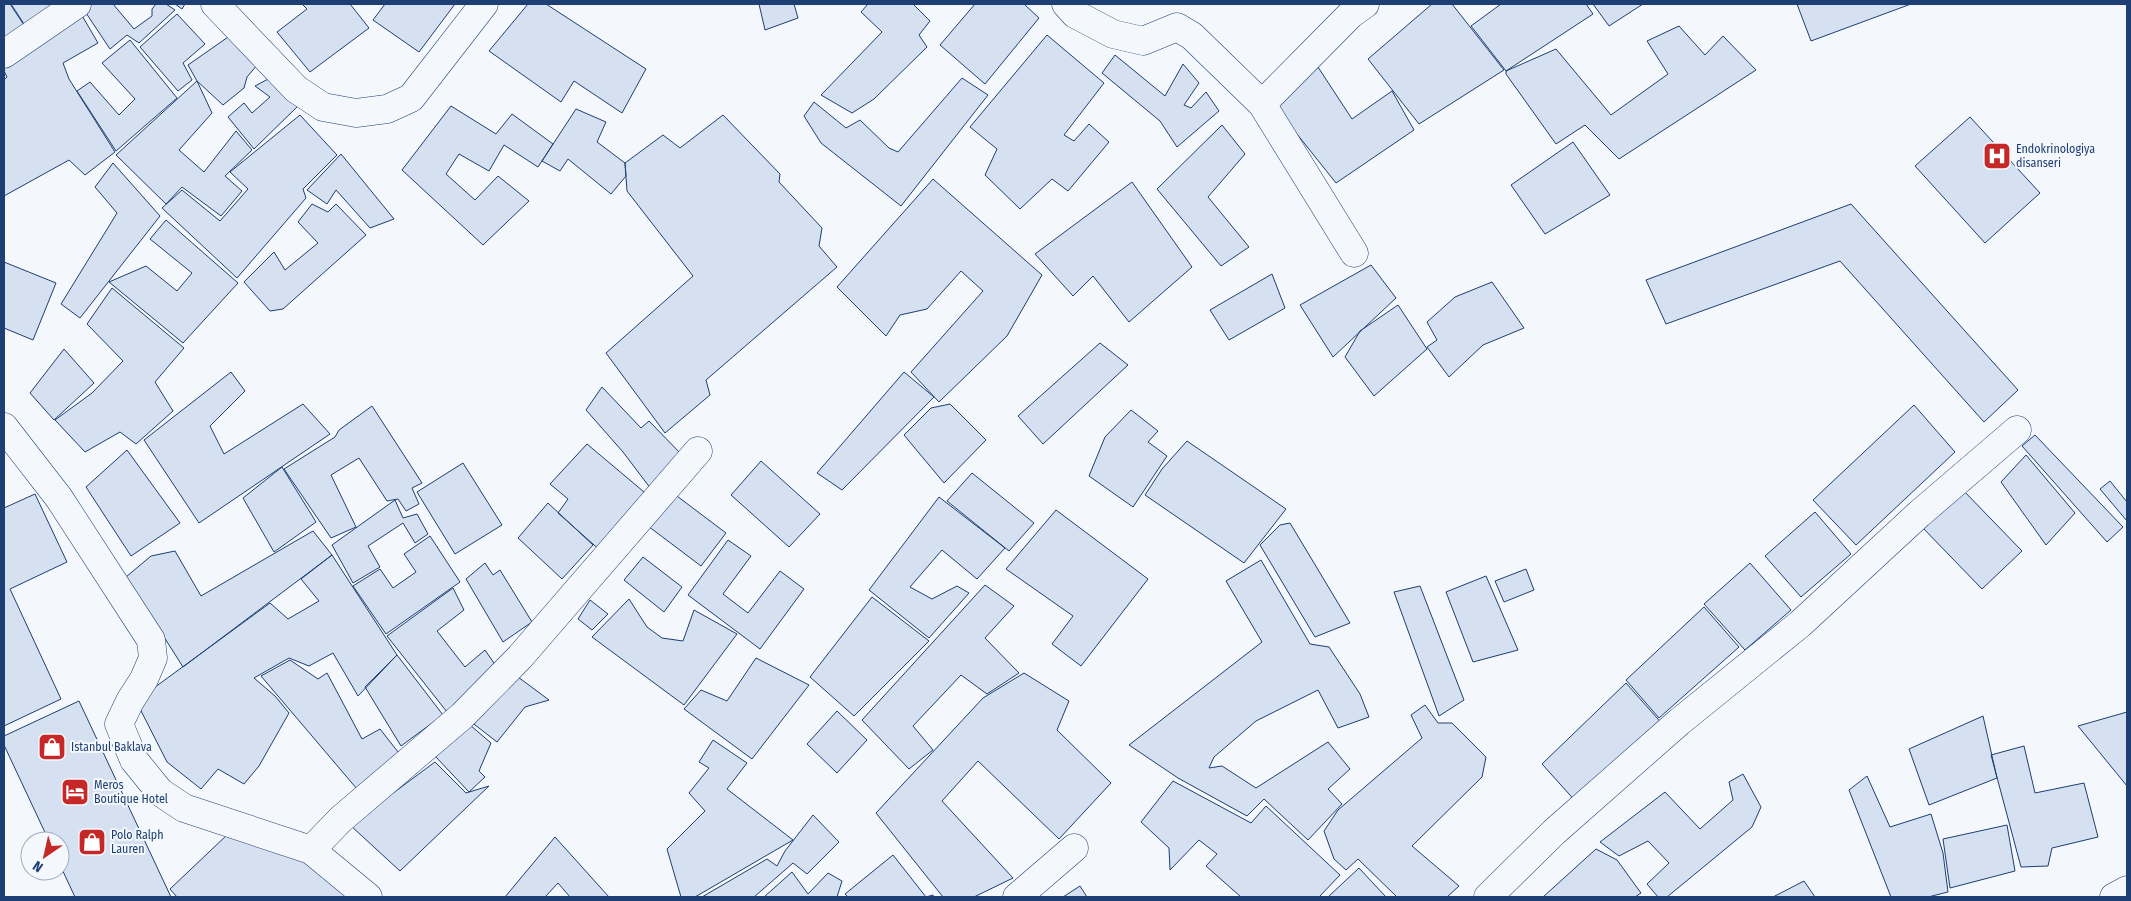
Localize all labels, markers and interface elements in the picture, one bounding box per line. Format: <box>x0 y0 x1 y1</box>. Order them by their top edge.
hospital icon: Endokrinologiya disanseri <box>1982 141 2012 171</box>
place label: Endokrinologiya disanseri <box>2016 142 2095 170</box>
shop icon: Istanbul Baklava <box>37 732 67 762</box>
place label: Istanbul Baklava <box>71 740 152 754</box>
hotel icon: Meros Boutique Hotel <box>60 777 90 807</box>
place label: Meros Boutique Hotel <box>94 778 168 806</box>
shop icon: Polo Ralph Lauren <box>77 827 107 857</box>
place label: Polo Ralph Lauren <box>111 828 164 856</box>
north arrow <box>20 831 70 881</box>
text: N <box>30 857 46 876</box>

